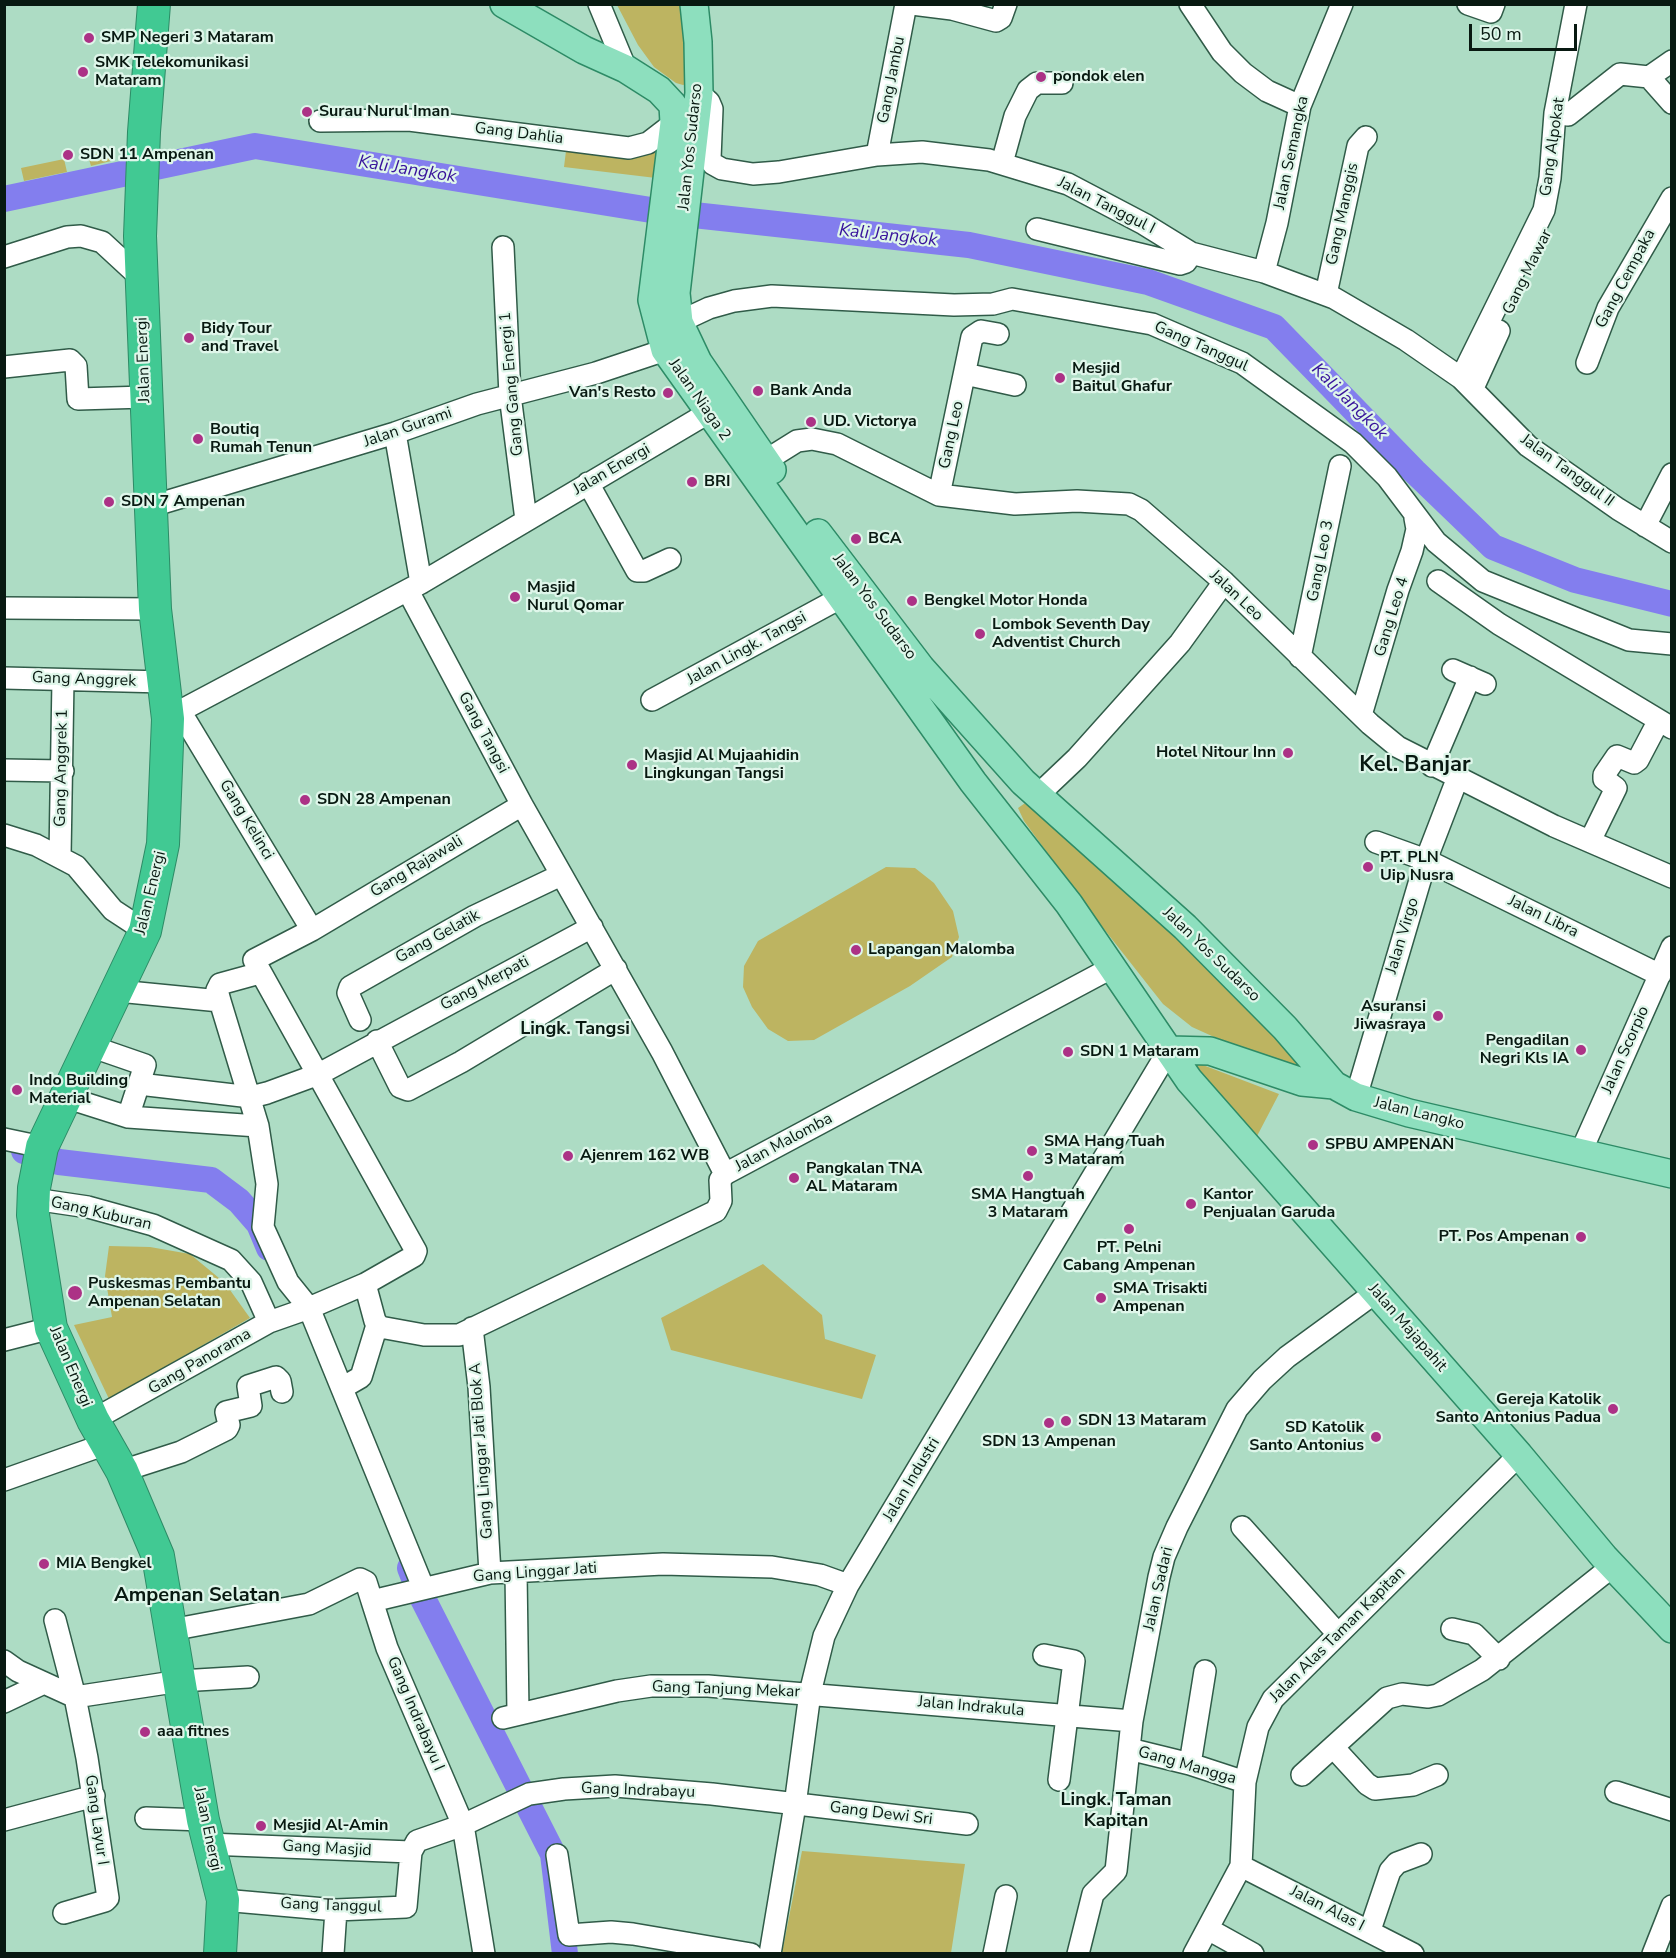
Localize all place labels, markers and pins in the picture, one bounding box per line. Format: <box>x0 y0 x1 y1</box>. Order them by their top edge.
place label: SMP Negeri 3 Mataram <box>101 28 274 48</box>
marker: SMP Negeri 3 Mataram <box>82 31 96 45</box>
place label: SMK Telekomunikasi Mataram <box>95 53 248 91</box>
marker: SMK Telekomunikasi Mataram <box>76 65 90 79</box>
place label: pondok elen <box>1053 67 1145 87</box>
marker: pondok elen <box>1034 70 1048 84</box>
place label: Surau Nurul Iman <box>319 102 450 122</box>
marker: Surau Nurul Iman <box>300 105 314 119</box>
place label: SDN 11 Ampenan <box>80 145 214 165</box>
marker: SDN 11 Ampenan <box>61 148 75 162</box>
place label: Bidy Tour and Travel <box>201 319 279 357</box>
marker: Bidy Tour and Travel <box>182 331 196 345</box>
place label: Mesjid Baitul Ghafur <box>1072 359 1172 397</box>
marker: Mesjid Baitul Ghafur <box>1053 371 1067 385</box>
place label: Bank Anda <box>770 381 852 401</box>
place label: Van's Resto <box>569 383 656 403</box>
marker: Bank Anda <box>751 384 765 398</box>
marker: Van's Resto <box>661 386 675 400</box>
place label: UD. Victorya <box>823 412 917 432</box>
marker: UD. Victorya <box>804 415 818 429</box>
place label: Boutiq Rumah Tenun <box>210 420 312 458</box>
marker: Boutiq Rumah Tenun <box>191 432 205 446</box>
place label: BRI <box>704 472 730 492</box>
marker: BRI <box>685 475 699 489</box>
place label: SDN 7 Ampenan <box>121 492 245 512</box>
marker: SDN 7 Ampenan <box>102 495 116 509</box>
place label: BCA <box>868 529 902 549</box>
marker: BCA <box>849 532 863 546</box>
place label: Masjid Nurul Qomar <box>527 578 624 616</box>
marker: Masjid Nurul Qomar <box>508 590 522 604</box>
place label: Bengkel Motor Honda <box>924 591 1087 611</box>
marker: Bengkel Motor Honda <box>905 594 919 608</box>
place label: Lombok Seventh Day Adventist Church <box>992 615 1150 653</box>
marker: Lombok Seventh Day Adventist Church <box>973 627 987 641</box>
place label: Hotel Nitour Inn <box>1156 743 1276 763</box>
place label: Masjid Al Mujaahidin Lingkungan Tangsi <box>644 746 799 784</box>
marker: Hotel Nitour Inn <box>1281 746 1295 760</box>
marker: Masjid Al Mujaahidin Lingkungan Tangsi <box>625 758 639 772</box>
place label: SDN 28 Ampenan <box>317 790 451 810</box>
marker: SDN 28 Ampenan <box>298 793 312 807</box>
place label: PT. PLN Uip Nusra <box>1380 848 1454 886</box>
marker: PT. PLN Uip Nusra <box>1361 860 1375 874</box>
place label: Lapangan Malomba <box>868 940 1015 960</box>
marker: Lapangan Malomba <box>849 943 863 957</box>
place label: Asuransi Jiwasraya <box>1354 997 1426 1035</box>
marker: Asuransi Jiwasraya <box>1431 1009 1445 1023</box>
place label: Pengadilan Negri Kls IA <box>1480 1031 1569 1069</box>
place label: SDN 1 Mataram <box>1080 1042 1199 1062</box>
marker: Pengadilan Negri Kls IA <box>1574 1043 1588 1057</box>
marker: SDN 1 Mataram <box>1061 1045 1075 1059</box>
place label: Indo Building Material <box>29 1071 128 1109</box>
marker: Indo Building Material <box>10 1083 24 1097</box>
place label: SMA Hang Tuah 3 Mataram <box>1044 1132 1165 1170</box>
place label: SPBU AMPENAN <box>1325 1135 1454 1155</box>
marker: SPBU AMPENAN <box>1306 1138 1320 1152</box>
marker: SMA Hang Tuah 3 Mataram <box>1025 1144 1039 1158</box>
place label: Ajenrem 162 WB <box>580 1146 709 1166</box>
marker: Ajenrem 162 WB <box>561 1149 575 1163</box>
place label: Pangkalan TNA AL Mataram <box>806 1159 922 1197</box>
marker: SMA Hangtuah 3 Mataram <box>1021 1169 1035 1183</box>
marker: Pangkalan TNA AL Mataram <box>787 1171 801 1185</box>
place label: SMA Hangtuah 3 Mataram <box>971 1185 1085 1223</box>
place label: Kantor Penjualan Garuda <box>1203 1185 1335 1223</box>
marker: Kantor Penjualan Garuda <box>1184 1197 1198 1211</box>
marker: PT. Pelni Cabang Ampenan <box>1122 1222 1136 1236</box>
place label: PT. Pos Ampenan <box>1439 1227 1569 1247</box>
marker: PT. Pos Ampenan <box>1574 1230 1588 1244</box>
place label: PT. Pelni Cabang Ampenan <box>1063 1238 1195 1276</box>
place label: Puskesmas Pembantu Ampenan Selatan <box>88 1274 251 1312</box>
place label: SMA Trisakti Ampenan <box>1113 1279 1207 1317</box>
marker: Puskesmas Pembantu Ampenan Selatan <box>66 1284 84 1302</box>
marker: SMA Trisakti Ampenan <box>1094 1291 1108 1305</box>
place label: Gereja Katolik Santo Antonius Padua <box>1435 1390 1601 1428</box>
marker: Gereja Katolik Santo Antonius Padua <box>1606 1402 1620 1416</box>
place label: SDN 13 Mataram <box>1078 1411 1207 1431</box>
marker: SDN 13 Mataram <box>1059 1414 1073 1428</box>
marker: SDN 13 Ampenan <box>1042 1416 1056 1430</box>
place label: SD Katolik Santo Antonius <box>1249 1418 1364 1456</box>
marker: SD Katolik Santo Antonius <box>1369 1430 1383 1444</box>
place label: SDN 13 Ampenan <box>982 1432 1116 1452</box>
place label: MIA Bengkel <box>56 1554 152 1574</box>
marker: MIA Bengkel <box>37 1557 51 1571</box>
place label: aaa fitnes <box>157 1722 229 1742</box>
marker: aaa fitnes <box>138 1725 152 1739</box>
place label: Mesjid Al-Amin <box>273 1816 388 1836</box>
marker: Mesjid Al-Amin <box>254 1819 268 1833</box>

